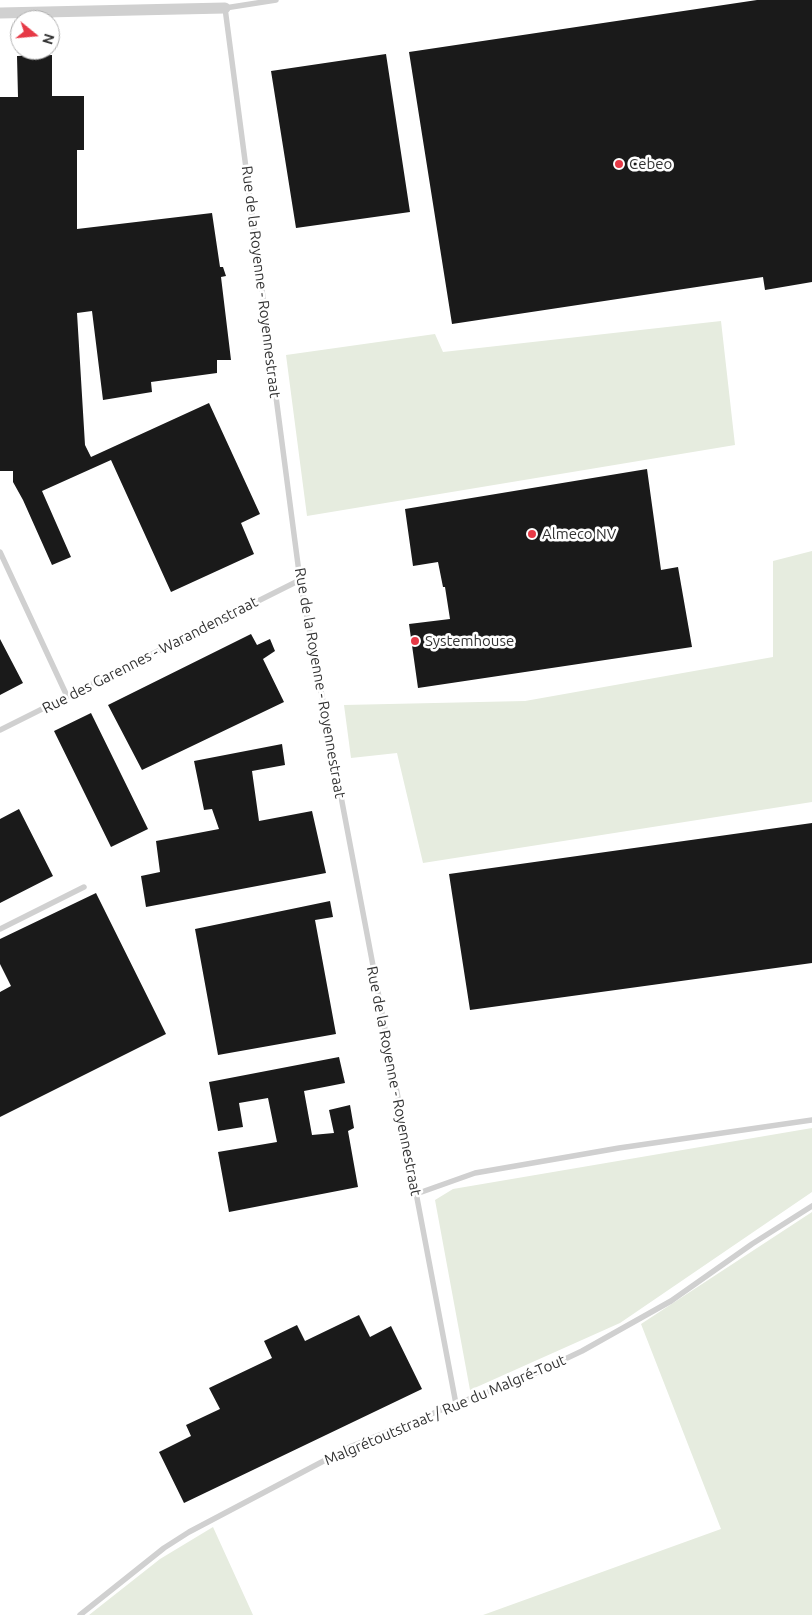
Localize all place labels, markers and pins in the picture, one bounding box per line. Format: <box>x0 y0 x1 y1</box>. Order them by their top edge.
place label: Cebeo <box>629 155 672 173</box>
marker: Cebeo <box>613 158 625 170</box>
place label: Almeco NV <box>542 525 616 543</box>
marker: Almeco NV <box>526 528 538 540</box>
place label: Systemhouse <box>425 632 514 650</box>
marker: Systemhouse <box>409 635 421 647</box>

